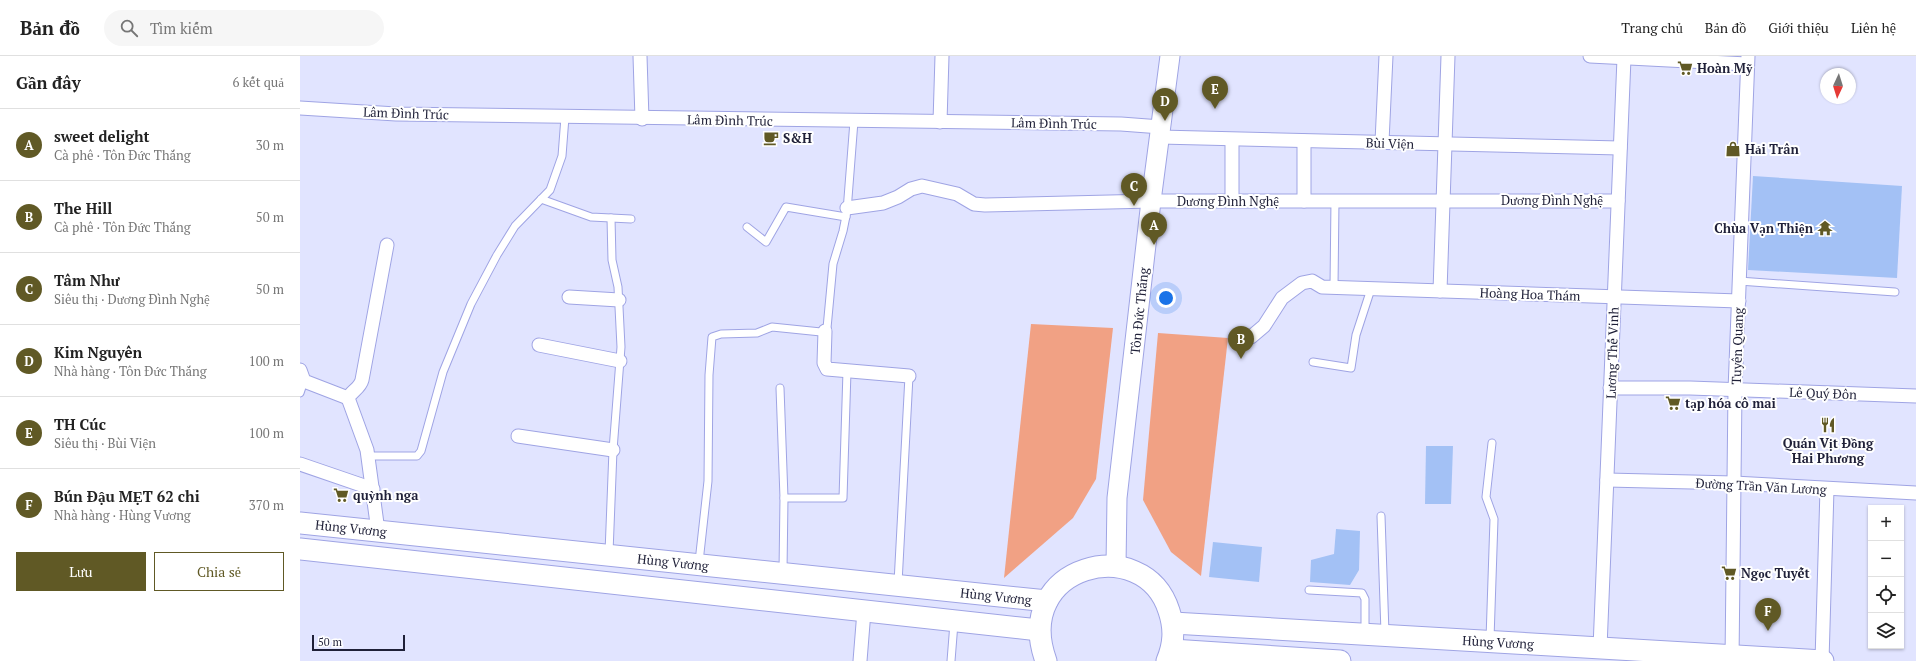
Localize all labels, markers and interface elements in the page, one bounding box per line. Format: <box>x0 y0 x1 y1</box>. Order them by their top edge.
search box <box>104 10 384 46</box>
text: Bản đồ <box>20 15 80 40</box>
icon: search <box>118 17 140 39</box>
text: Tìm kiếm <box>150 18 213 38</box>
text: Trang chủ <box>1621 18 1683 37</box>
text: Bản đồ <box>1705 18 1746 37</box>
text: Giới thiệu <box>1768 18 1829 37</box>
text: Liên hệ <box>1851 18 1896 37</box>
supermarket icon: Hoàn Mỹ <box>1676 59 1694 77</box>
place label: Hoàn Mỹ <box>1697 59 1753 77</box>
north arrow <box>1820 68 1856 104</box>
text: Gần đây <box>16 71 81 94</box>
text: 6 kết quả <box>232 73 284 91</box>
pin: E <box>1202 76 1228 109</box>
pin: D <box>1152 88 1178 121</box>
street label: Lâm Đình Trúc <box>363 103 449 123</box>
street label: Lâm Đình Trúc <box>687 110 773 130</box>
street label: Lâm Đình Trúc <box>1011 113 1097 133</box>
text: sweet delight <box>54 126 150 146</box>
cafe icon: S&H <box>762 129 780 147</box>
place label: S&H <box>783 129 812 147</box>
street label: Bùi Viện <box>1365 133 1415 153</box>
text: A <box>24 136 34 154</box>
text: 30 m <box>256 136 284 154</box>
shop icon: Hải Trân <box>1724 140 1742 158</box>
place label: Hải Trân <box>1745 140 1799 158</box>
text: Cà phê · Tôn Đức Thắng <box>54 146 191 164</box>
pin: C <box>1121 173 1147 206</box>
street label: Dương Đình Nghệ <box>1501 191 1603 209</box>
street label: Dương Đình Nghệ <box>1177 192 1279 210</box>
text: The Hill <box>54 198 112 218</box>
text: B <box>25 208 33 226</box>
text: 50 m <box>256 208 284 226</box>
pin: A <box>1141 212 1167 245</box>
text: Cà phê · Tôn Đức Thắng <box>54 218 191 236</box>
place label: Chùa Vạn Thiện <box>1714 219 1814 237</box>
temple icon: Chùa Vạn Thiện <box>1816 219 1834 237</box>
street label: Tôn Đức Thắng <box>1125 266 1153 355</box>
text: Tâm Như <box>54 270 120 290</box>
text: C <box>25 280 33 298</box>
text: 50 m <box>256 280 284 298</box>
street label: Hoàng Hoa Thám <box>1479 283 1581 305</box>
your location <box>1156 288 1176 308</box>
text: Siêu thị · Dương Đình Nghệ <box>54 290 210 308</box>
street label: Lương Thế Vinh <box>1601 306 1623 399</box>
street label: Tuyên Quang <box>1727 307 1747 385</box>
pin: B <box>1228 326 1254 359</box>
text: Kim Nguyên <box>54 342 142 362</box>
text: D <box>24 352 34 370</box>
text: 100 m <box>249 352 284 370</box>
text: Nhà hàng · Tôn Đức Thắng <box>54 362 207 380</box>
street label: Lê Quý Đôn <box>1789 383 1857 403</box>
supermarket icon: tạp hóa cô mai <box>1664 394 1682 412</box>
place label: tạp hóa cô mai <box>1685 394 1776 412</box>
text: TH Cúc <box>54 414 106 434</box>
restaurant icon: Quán Vịt Đồng Hai Phương <box>1819 416 1837 434</box>
text: E <box>25 424 33 442</box>
text: 100 m <box>249 424 284 442</box>
text: Siêu thị · Bùi Viện <box>54 434 156 452</box>
place label: Quán Vịt Đồng Hai Phương <box>1783 434 1874 467</box>
street label: Đường Trần Văn Lương <box>1695 474 1827 498</box>
text: Bún Đậu MẸT 62 chi <box>54 486 200 506</box>
supermarket icon: quỳnh nga <box>332 486 350 504</box>
place label: quỳnh nga <box>353 486 419 504</box>
text: F <box>25 496 33 514</box>
text: 370 m <box>249 496 284 514</box>
map controls <box>1868 505 1904 649</box>
button: + <box>1868 505 1904 541</box>
text: Nhà hàng · Hùng Vương <box>54 506 191 524</box>
street label: Hùng Vương <box>314 515 388 541</box>
button: − <box>1868 541 1904 577</box>
street label: Hùng Vương <box>636 549 710 575</box>
button: Lưu <box>16 552 146 591</box>
button: Chia sẻ <box>154 552 284 591</box>
supermarket icon: Ngọc Tuyết <box>1720 564 1738 582</box>
place label: Ngọc Tuyết <box>1741 564 1811 582</box>
button: locate <box>1868 577 1904 613</box>
street label: Hùng Vương <box>959 583 1033 609</box>
pin: F <box>1755 598 1781 631</box>
button: layers <box>1868 613 1904 649</box>
street label: Hùng Vương <box>1462 631 1534 653</box>
scale bar <box>312 633 405 652</box>
text: 50 m <box>318 635 342 649</box>

